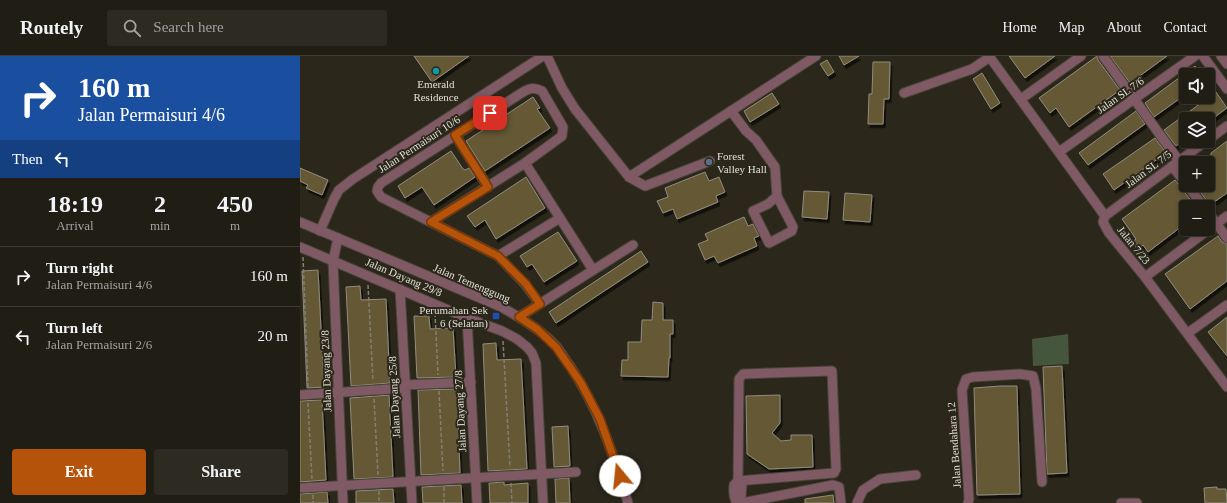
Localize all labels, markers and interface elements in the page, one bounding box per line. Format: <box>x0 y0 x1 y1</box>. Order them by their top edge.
search box <box>107 10 387 46</box>
text: Routely <box>20 17 83 38</box>
icon: search <box>121 17 143 39</box>
text: Search here <box>153 19 224 35</box>
text: Home <box>1003 20 1037 35</box>
text: Map <box>1059 20 1084 35</box>
text: About <box>1106 20 1141 35</box>
text: Contact <box>1163 20 1207 35</box>
marker: Emerald Residence <box>431 66 441 76</box>
map controls <box>1179 68 1215 236</box>
button: sound <box>1179 68 1215 104</box>
icon: right <box>12 72 64 124</box>
text: 160 m <box>78 72 150 103</box>
street label: Jalan SL 7/6 <box>1094 74 1146 116</box>
place label: Emerald Residence <box>413 78 459 103</box>
pin <box>473 96 507 130</box>
icon: arrive <box>479 102 501 124</box>
text: Jalan Permaisuri 4/6 <box>78 105 225 125</box>
button: layers <box>1179 112 1215 148</box>
street label: Jalan Permaisuri 10/6 <box>376 113 463 175</box>
street label: Jalan SL 7/5 <box>1123 147 1174 190</box>
icon: left <box>51 148 73 170</box>
place label: Forest Valley Hall <box>717 150 767 175</box>
text: Then <box>12 151 43 167</box>
button: + <box>1179 156 1215 192</box>
marker: Forest Valley Hall <box>704 157 714 167</box>
text: 18:19 <box>47 191 103 217</box>
text: 2 <box>154 191 166 217</box>
text: 450 <box>217 191 253 217</box>
button: − <box>1179 200 1215 236</box>
text: Arrival <box>56 218 94 233</box>
text: min <box>150 218 170 233</box>
text: m <box>230 218 240 233</box>
street label: Jalan 7/23 <box>1115 224 1153 267</box>
street label: Jalan Dayang 29/8 <box>364 255 444 299</box>
text: Turn right <box>46 260 113 276</box>
street label: Jalan Temenggung <box>432 261 513 305</box>
icon: right <box>12 266 34 288</box>
text: 160 m <box>250 268 288 284</box>
text: Jalan Permaisuri 4/6 <box>46 277 152 292</box>
place label: Perumahan Sek 6 (Selatan) <box>419 304 488 330</box>
marker: Perumahan Sek 6 (Selatan) <box>491 311 501 321</box>
text: Turn left <box>46 320 103 336</box>
icon: left <box>12 326 34 348</box>
text: 20 m <box>258 328 288 344</box>
street label: Jalan Dayang 23/8 <box>319 329 333 412</box>
text: Jalan Permaisuri 2/6 <box>46 337 152 352</box>
street label: Jalan Dayang 25/8 <box>386 355 402 438</box>
street label: Jalan Dayang 27/8 <box>452 369 468 452</box>
street label: Jalan Bendahara 12 <box>945 402 963 488</box>
button: Exit <box>12 449 146 495</box>
button: Share <box>154 449 288 495</box>
position arrow <box>599 455 641 497</box>

